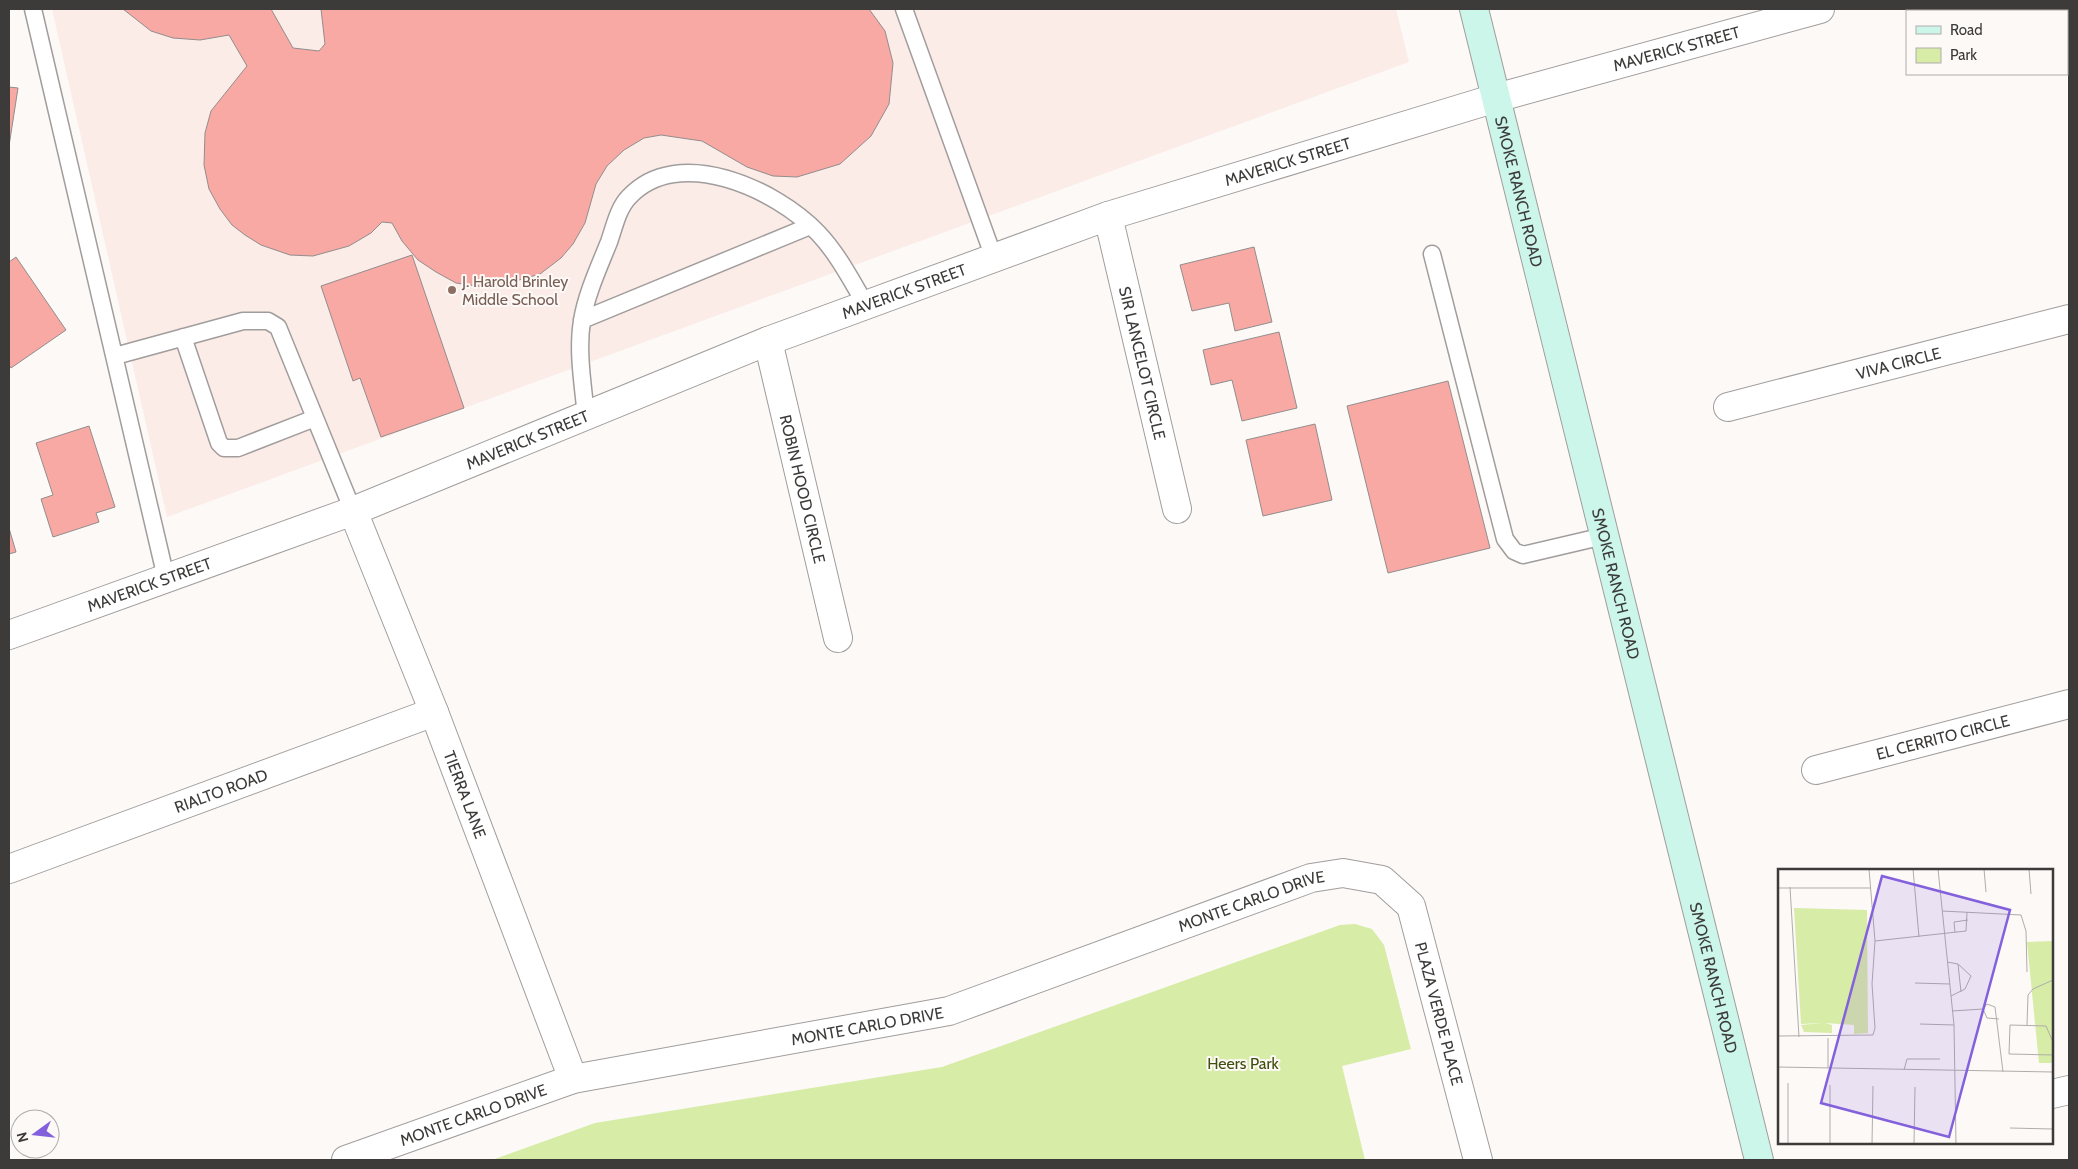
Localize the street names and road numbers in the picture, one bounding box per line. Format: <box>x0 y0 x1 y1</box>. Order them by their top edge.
street label: MAVERICK STREET <box>1611 22 1742 75</box>
street label: SMOKE RANCH ROAD <box>1491 114 1547 269</box>
street label: MAVERICK STREET <box>1222 133 1353 190</box>
street label: MAVERICK STREET <box>839 259 969 323</box>
street label: SIR LANCELOT CIRCLE <box>1115 285 1170 442</box>
street label: VIVA CIRCLE <box>1854 343 1943 383</box>
street label: MAVERICK STREET <box>463 406 592 473</box>
street label: ROBIN HOOD CIRCLE <box>776 413 830 565</box>
street label: SMOKE RANCH ROAD <box>1588 506 1644 661</box>
street label: MAVERICK STREET <box>84 553 214 616</box>
street label: EL CERRITO CIRCLE <box>1874 710 2012 763</box>
street label: TIERRA LANE <box>440 748 491 841</box>
street label: RIALTO ROAD <box>172 765 270 817</box>
street label: MONTE CARLO DRIVE <box>1175 867 1326 936</box>
street label: SMOKE RANCH ROAD <box>1686 900 1742 1055</box>
street label: PLAZA VERDE PLACE <box>1411 940 1467 1087</box>
street label: MONTE CARLO DRIVE <box>789 1003 945 1049</box>
street label: MONTE CARLO DRIVE <box>397 1080 549 1150</box>

